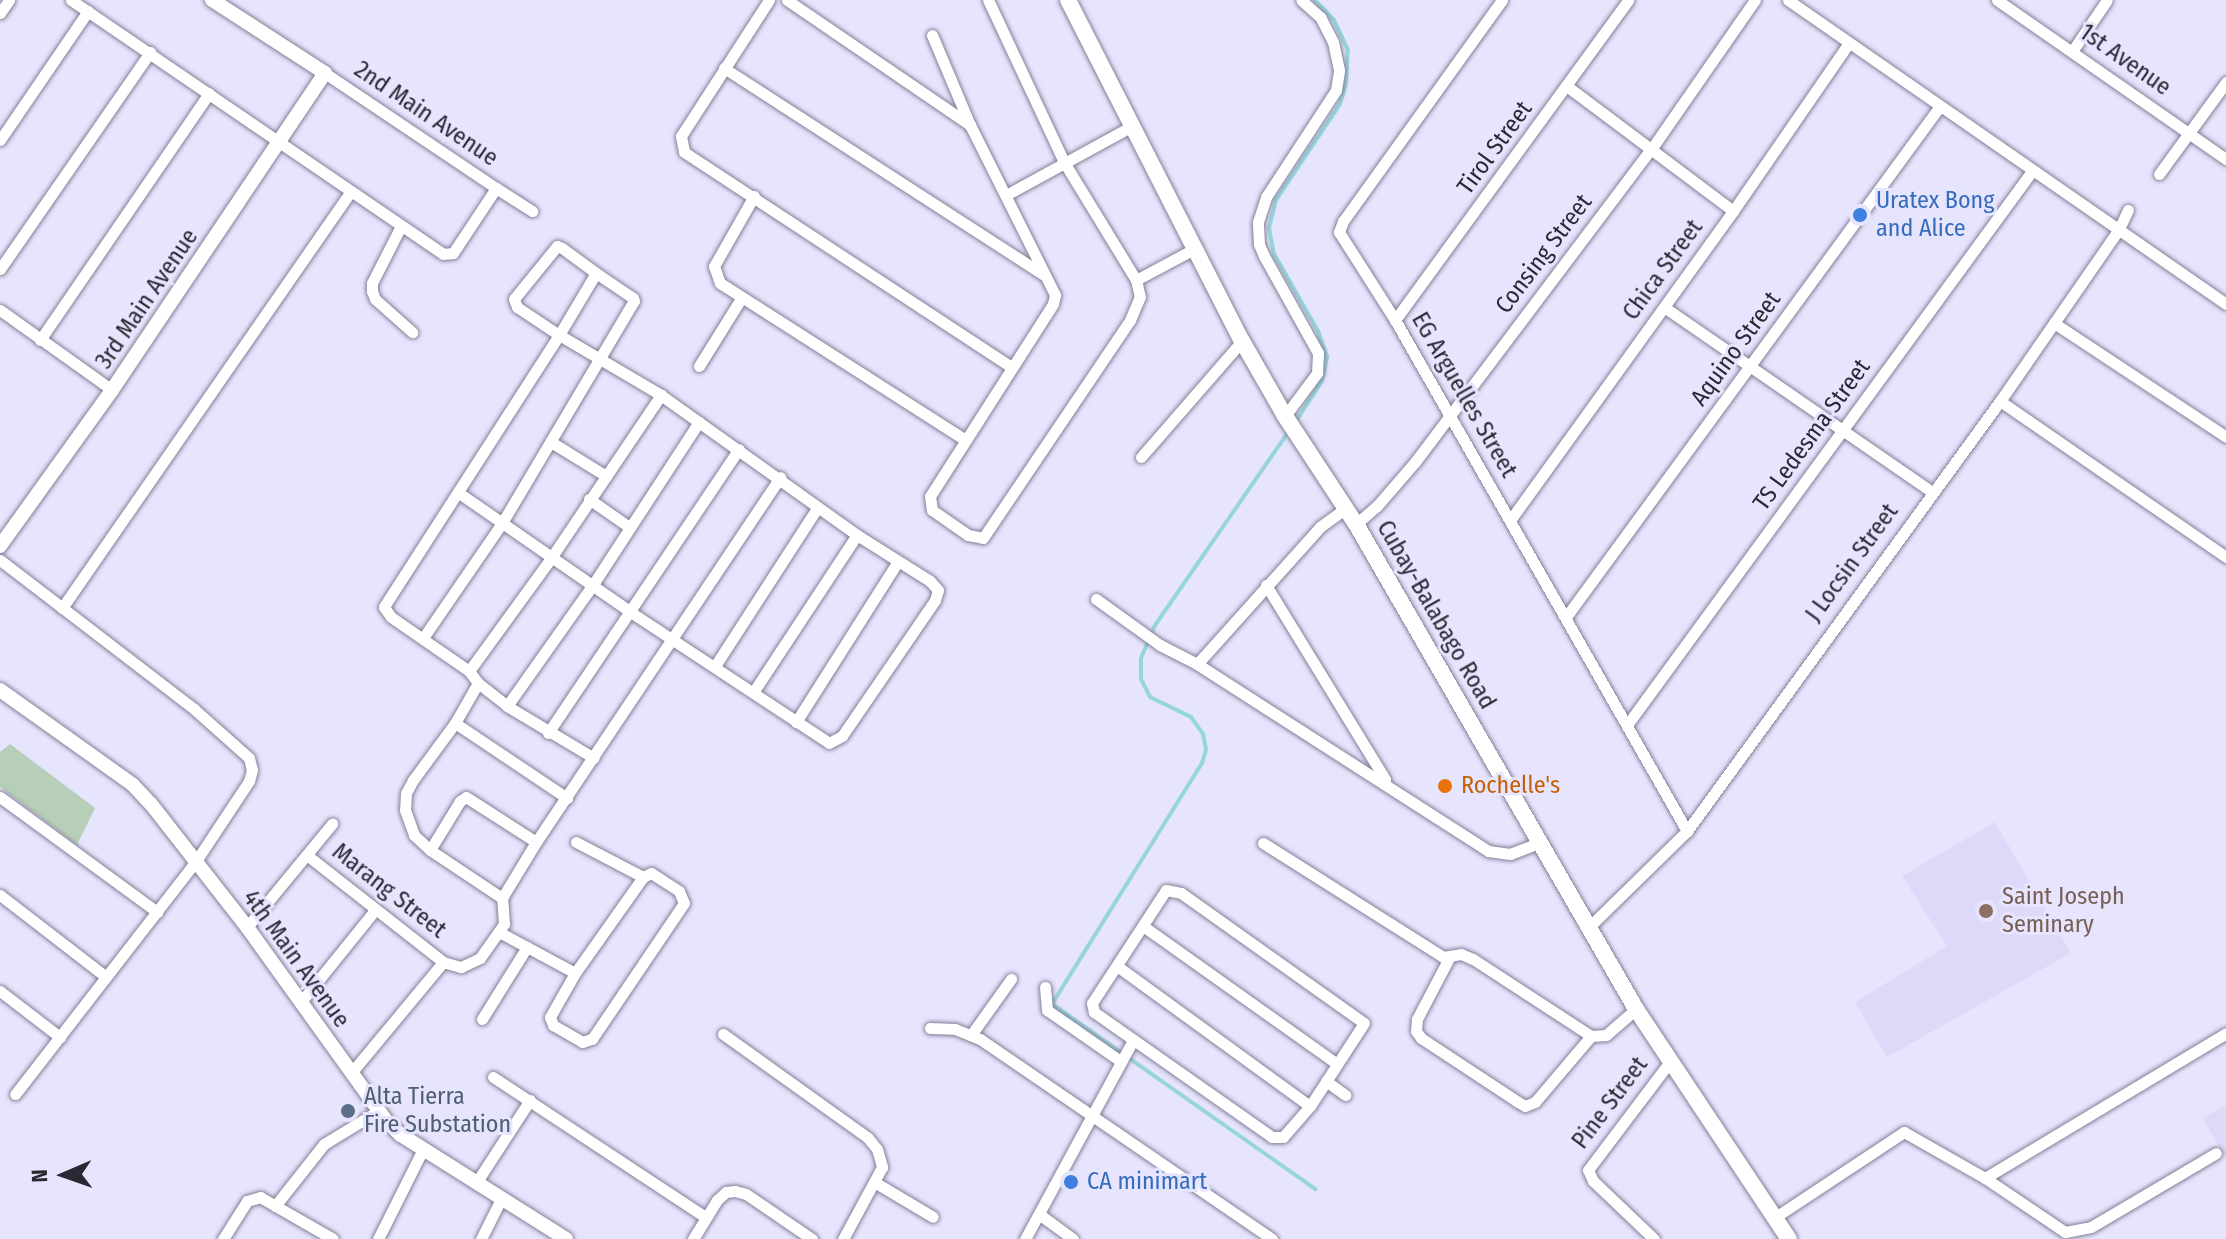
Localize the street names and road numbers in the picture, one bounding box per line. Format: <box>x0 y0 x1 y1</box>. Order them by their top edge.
street label: 1st Avenue <box>2074 18 2176 102</box>
street label: 2nd Main Avenue <box>349 55 503 173</box>
street label: Tirol Street <box>1451 96 1539 200</box>
street label: Consing Street <box>1490 189 1598 319</box>
street label: Chica Street <box>1617 214 1709 326</box>
street label: 3rd Main Avenue <box>90 224 204 374</box>
street label: Aquino Street <box>1685 286 1787 412</box>
street label: EG Arguelles Street <box>1405 307 1523 483</box>
street label: TS Ledesma Street <box>1747 354 1877 516</box>
street label: J Locsin Street <box>1800 498 1904 628</box>
street label: Cubay-Balabago Road <box>1370 515 1502 715</box>
street label: Marang Street <box>326 838 452 944</box>
street label: 4th Main Avenue <box>236 885 356 1033</box>
street label: Pine Street <box>1566 1051 1654 1155</box>

